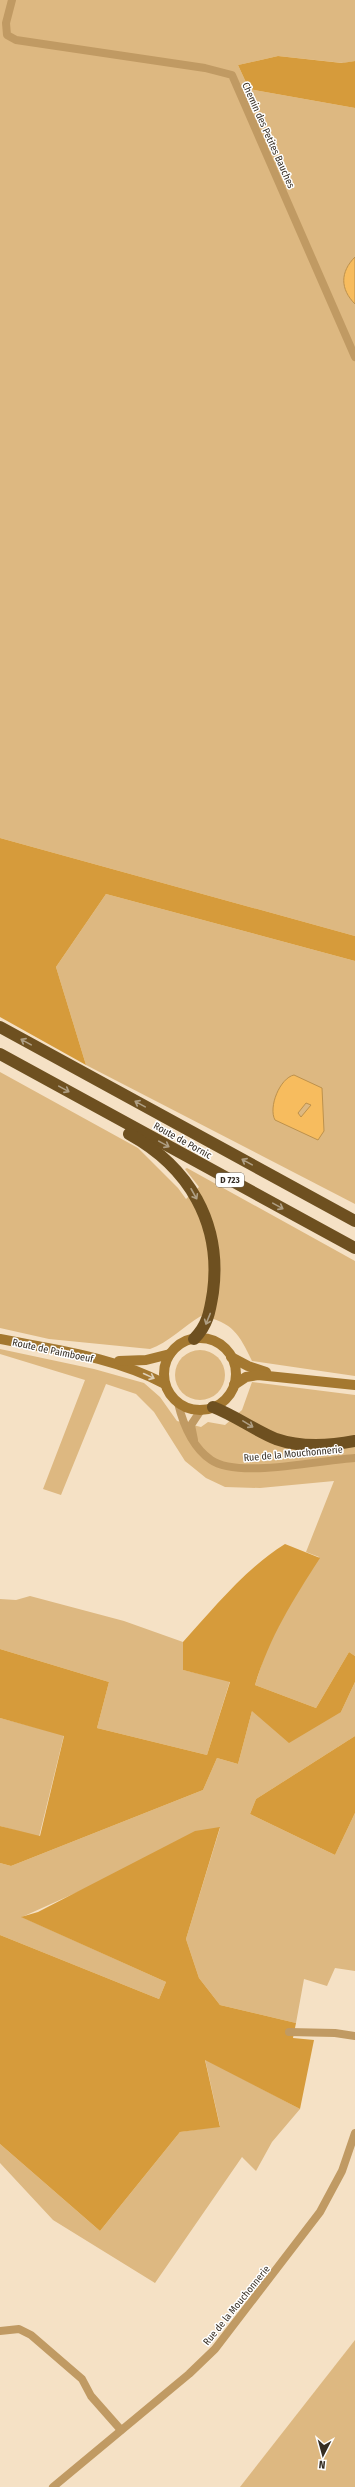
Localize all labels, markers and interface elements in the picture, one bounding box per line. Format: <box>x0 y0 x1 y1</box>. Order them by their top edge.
street label: Chemin des Petites Bauches <box>239 81 297 190</box>
one-way arrow <box>21 1037 33 1045</box>
one-way arrow <box>58 1086 70 1094</box>
one-way arrow <box>135 1100 147 1107</box>
street label: Route de Pornic <box>151 1120 214 1162</box>
one-way arrow <box>158 1140 170 1148</box>
one-way arrow <box>241 1158 253 1166</box>
road number: D 723 <box>216 1173 244 1187</box>
one-way arrow <box>190 1188 198 1200</box>
one-way arrow <box>272 1203 284 1211</box>
one-way arrow <box>203 1313 211 1325</box>
street label: Route de Paimboeuf <box>11 1337 95 1366</box>
one-way arrow <box>143 1373 155 1380</box>
one-way arrow <box>242 1420 253 1428</box>
street label: Rue de la Mouchonnerie <box>243 1444 343 1464</box>
street label: Rue de la Mouchonnerie <box>201 2263 273 2348</box>
north arrow <box>303 2435 343 2475</box>
text: N <box>318 2458 326 2471</box>

